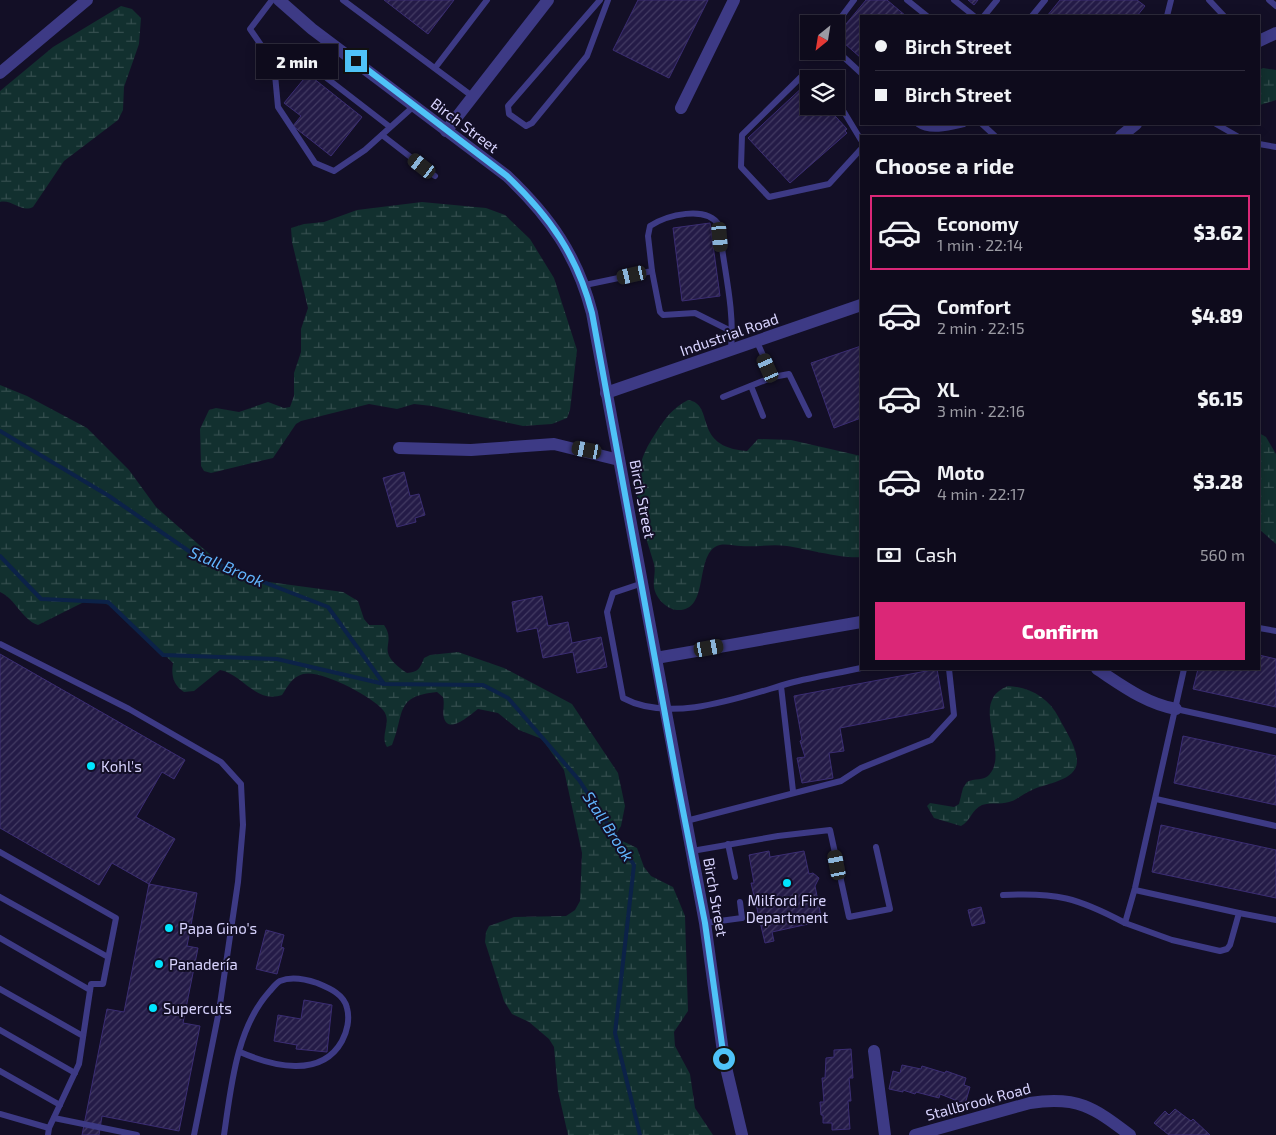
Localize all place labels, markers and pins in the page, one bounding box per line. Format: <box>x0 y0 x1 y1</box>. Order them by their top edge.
place label: Kohl's <box>101 757 142 775</box>
marker: Kohl's <box>85 760 97 772</box>
marker: Milford Fire Department <box>781 877 793 889</box>
place label: Milford Fire Department <box>746 891 828 926</box>
place label: Papa Gino's <box>179 919 257 937</box>
marker: Papa Gino's <box>163 922 175 934</box>
place label: Panadería <box>169 955 238 973</box>
marker: Panadería <box>153 958 165 970</box>
place label: Supercuts <box>163 999 232 1017</box>
marker: Supercuts <box>147 1002 159 1014</box>

